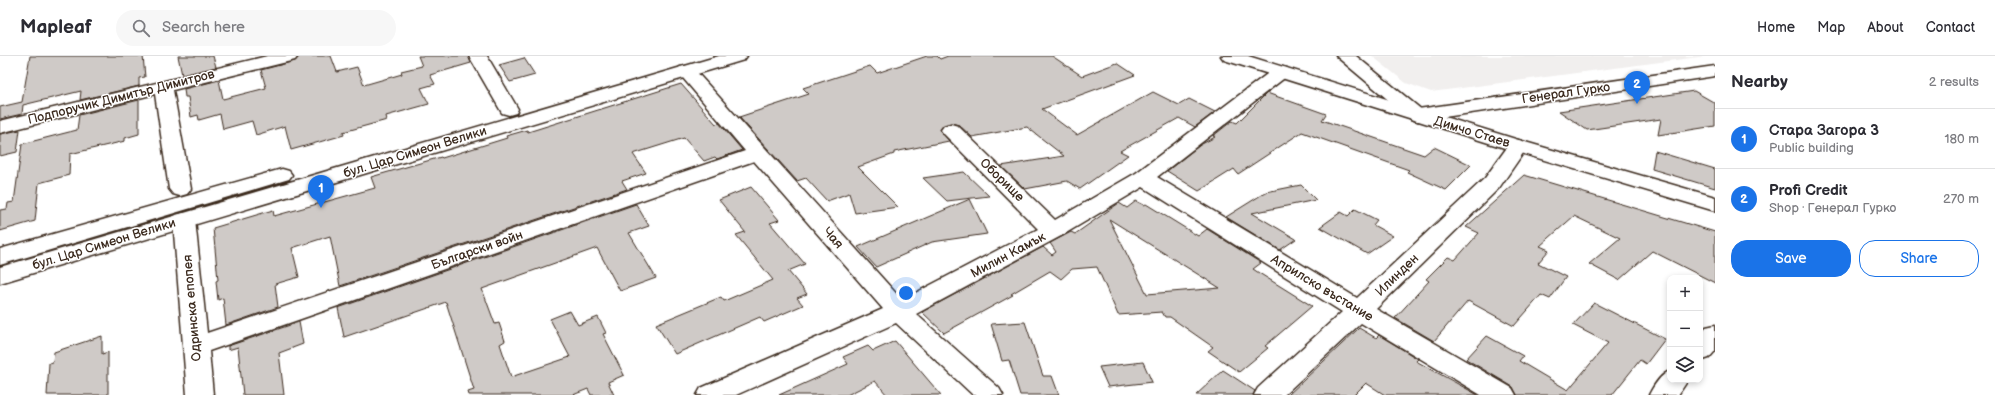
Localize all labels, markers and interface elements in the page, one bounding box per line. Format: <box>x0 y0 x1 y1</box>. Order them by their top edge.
search box <box>116 10 396 46</box>
text: Mapleaf <box>20 16 92 39</box>
icon: search <box>130 17 152 39</box>
text: Search here <box>162 18 245 37</box>
text: Home <box>1757 19 1795 36</box>
text: Map <box>1817 19 1845 36</box>
text: About <box>1867 19 1904 36</box>
text: Contact <box>1926 19 1975 36</box>
street label: Подпоручик Димитър Димитров <box>26 66 216 128</box>
pin: 2 <box>1624 71 1650 104</box>
text: Nearby <box>1731 72 1788 92</box>
text: 2 results <box>1929 74 1979 90</box>
street label: Генерал Гурко <box>1521 79 1611 107</box>
street label: Димчо Стаев <box>1432 113 1512 151</box>
text: Стара Загора 3 <box>1769 121 1879 140</box>
street label: бул. Цар Симеон Велики <box>341 123 489 181</box>
text: 1 <box>1741 131 1747 147</box>
text: 180 m <box>1944 131 1979 147</box>
text: Public building <box>1769 140 1854 156</box>
street label: Оборище <box>976 155 1028 205</box>
pin: 1 <box>308 175 334 208</box>
text: Profi Credit <box>1769 181 1848 200</box>
text: 2 <box>1740 191 1748 207</box>
text: 270 m <box>1943 191 1979 207</box>
text: Shop · Генерал Гурко <box>1769 200 1896 216</box>
street label: бул. Цар Симеон Велики <box>30 215 178 273</box>
street label: Чая <box>819 224 847 252</box>
street label: Български войн <box>429 227 525 273</box>
street label: Милин Камък <box>968 229 1048 281</box>
button: Save <box>1731 240 1851 277</box>
button: Share <box>1859 240 1979 277</box>
street label: Илинден <box>1372 250 1422 300</box>
street label: Априлско въстание <box>1267 251 1376 325</box>
street label: Одринска епопея <box>179 254 205 362</box>
map controls <box>1667 275 1703 383</box>
button: + <box>1667 275 1703 311</box>
your location <box>896 283 916 303</box>
button: − <box>1667 311 1703 347</box>
button: layers <box>1667 347 1703 383</box>

